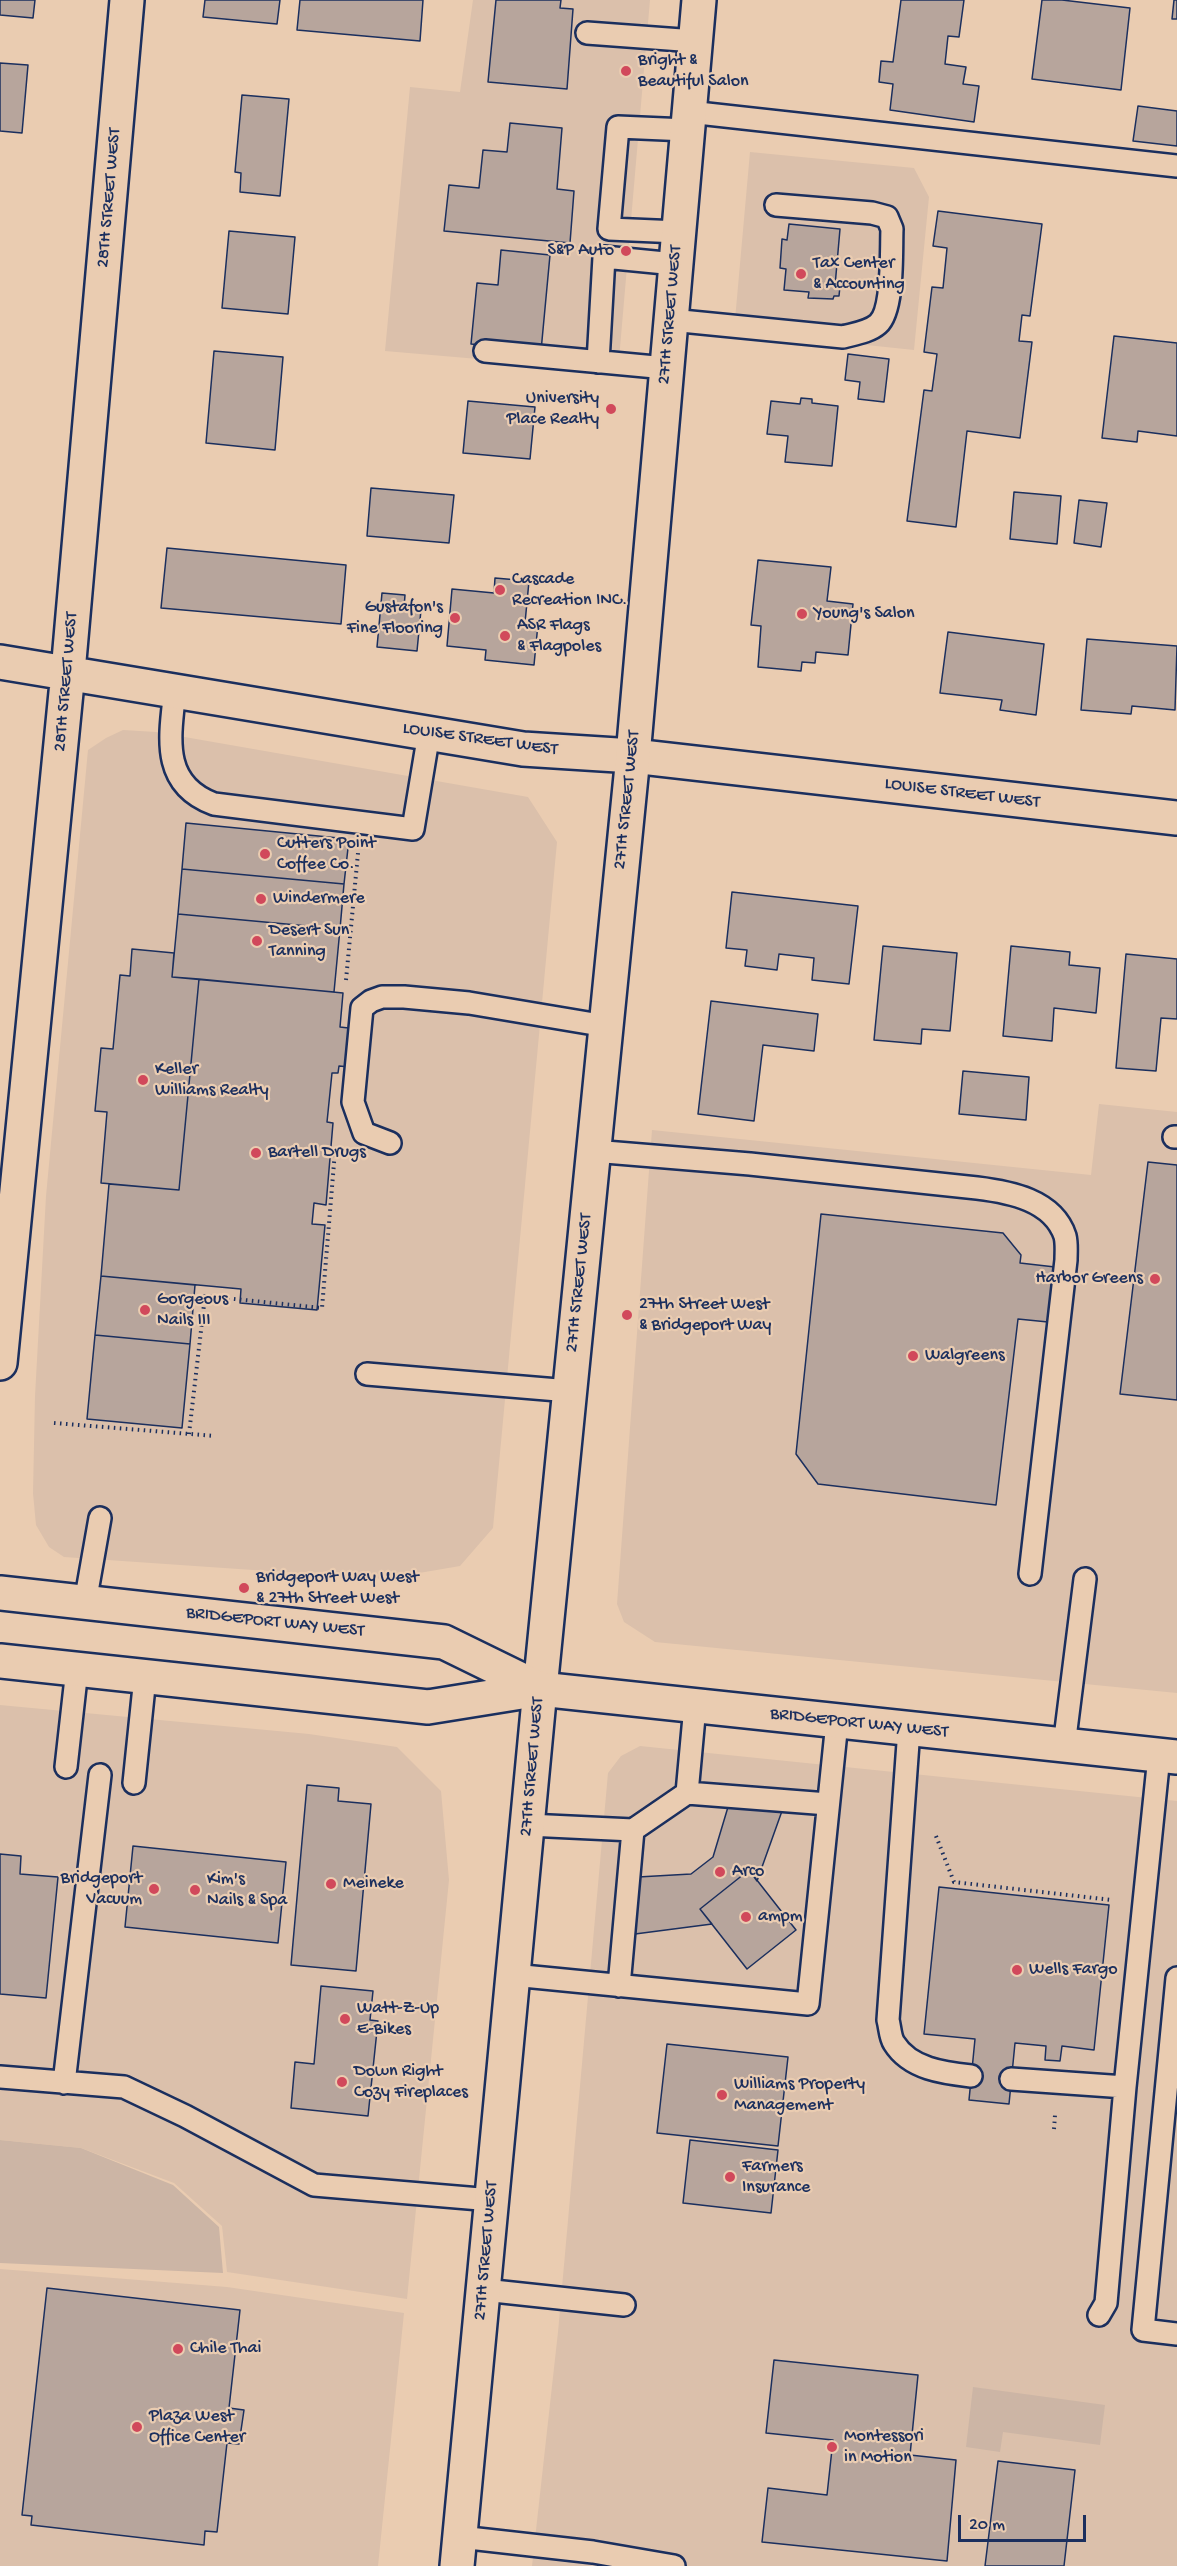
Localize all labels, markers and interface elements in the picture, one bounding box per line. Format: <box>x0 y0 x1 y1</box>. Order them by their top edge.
place label: Bright & Beautiful Salon <box>638 50 749 92</box>
marker: Bright & Beautiful Salon <box>619 64 633 78</box>
street label: 28TH STREET WEST <box>93 127 127 269</box>
place label: S&P Auto <box>547 240 614 262</box>
marker: S&P Auto <box>619 244 633 258</box>
street label: 27TH STREET WEST <box>654 244 688 386</box>
place label: Tax Center & Accounting <box>813 253 905 296</box>
marker: Tax Center & Accounting <box>794 267 808 281</box>
place label: University Place Realty <box>507 388 599 430</box>
marker: University Place Realty <box>604 402 618 416</box>
place label: Cascade Recreation INC. <box>512 569 627 612</box>
marker: Cascade Recreation INC. <box>493 583 507 597</box>
place label: Gustafon's Fine Flooring <box>347 597 443 640</box>
place label: Young's Salon <box>814 603 915 625</box>
marker: Young's Salon <box>795 607 809 621</box>
street label: 28TH STREET WEST <box>50 611 84 753</box>
marker: Gustafon's Fine Flooring <box>448 611 462 625</box>
place label: ASR Flags & Flagpoles <box>517 615 601 658</box>
marker: ASR Flags & Flagpoles <box>498 629 512 643</box>
street label: LOUISE STREET WEST <box>401 718 559 762</box>
street label: 27TH STREET WEST <box>610 729 646 871</box>
street label: LOUISE STREET WEST <box>883 774 1041 814</box>
place label: Cutters Point Coffee Co. <box>277 833 376 876</box>
marker: Cutters Point Coffee Co. <box>258 847 272 861</box>
place label: Windermere <box>273 888 365 910</box>
marker: Windermere <box>254 892 268 906</box>
place label: Desert Sun Tanning <box>269 920 349 962</box>
marker: Desert Sun Tanning <box>250 934 264 948</box>
place label: Keller Williams Realty <box>155 1059 269 1102</box>
marker: Keller Williams Realty <box>136 1073 150 1087</box>
place label: Bartell Drugs <box>268 1142 366 1164</box>
marker: Bartell Drugs <box>249 1146 263 1160</box>
street label: 27TH STREET WEST <box>562 1212 598 1354</box>
place label: Harbor Greens <box>1035 1268 1143 1290</box>
marker: Harbor Greens <box>1148 1272 1162 1286</box>
place label: Gorgeous Nails III <box>157 1289 228 1332</box>
place label: 27th Street West & Bridgeport Way <box>639 1294 771 1336</box>
marker: Gorgeous Nails III <box>138 1303 152 1317</box>
marker: 27th Street West & Bridgeport Way <box>620 1308 634 1322</box>
place label: Walgreens <box>925 1345 1005 1367</box>
marker: Walgreens <box>906 1349 920 1363</box>
place label: Bridgeport Way West & 27th Street West <box>256 1567 419 1610</box>
marker: Bridgeport Way West & 27th Street West <box>237 1581 251 1595</box>
street label: BRIDGEPORT WAY WEST <box>185 1603 365 1643</box>
street label: 27TH STREET WEST <box>516 1696 550 1838</box>
street label: BRIDGEPORT WAY WEST <box>769 1704 949 1744</box>
place label: Arco <box>732 1861 764 1883</box>
marker: Arco <box>713 1865 727 1879</box>
place label: Bridgeport Vacuum <box>61 1868 142 1910</box>
place label: Kim's Nails & Spa <box>207 1869 287 1912</box>
place label: Meineke <box>343 1873 404 1895</box>
marker: Meineke <box>324 1877 338 1891</box>
marker: Bridgeport Vacuum <box>147 1882 161 1896</box>
marker: Kim's Nails & Spa <box>188 1883 202 1897</box>
place label: ampm <box>758 1906 802 1928</box>
marker: ampm <box>739 1910 753 1924</box>
place label: Wells Fargo <box>1029 1959 1118 1981</box>
marker: Wells Fargo <box>1010 1963 1024 1977</box>
place label: Watt-Z-Up E-Bikes <box>357 1998 439 2040</box>
marker: Watt-Z-Up E-Bikes <box>338 2012 352 2026</box>
place label: Down Right Cozy Fireplaces <box>354 2061 468 2104</box>
place label: Williams Property Management <box>734 2074 865 2116</box>
marker: Down Right Cozy Fireplaces <box>335 2075 349 2089</box>
marker: Williams Property Management <box>715 2088 729 2102</box>
place label: Farmers Insurance <box>742 2156 810 2198</box>
marker: Farmers Insurance <box>723 2170 737 2184</box>
street label: 27TH STREET WEST <box>470 2180 504 2322</box>
place label: Chile Thai <box>190 2338 261 2360</box>
marker: Chile Thai <box>171 2342 185 2356</box>
place label: Plaza West Office Center <box>149 2406 245 2448</box>
marker: Plaza West Office Center <box>130 2420 144 2434</box>
place label: Montessori in Motion <box>844 2426 924 2468</box>
marker: Montessori in Motion <box>825 2440 839 2454</box>
scale bar <box>961 2503 1088 2541</box>
text: 20 m <box>969 2515 1005 2536</box>

